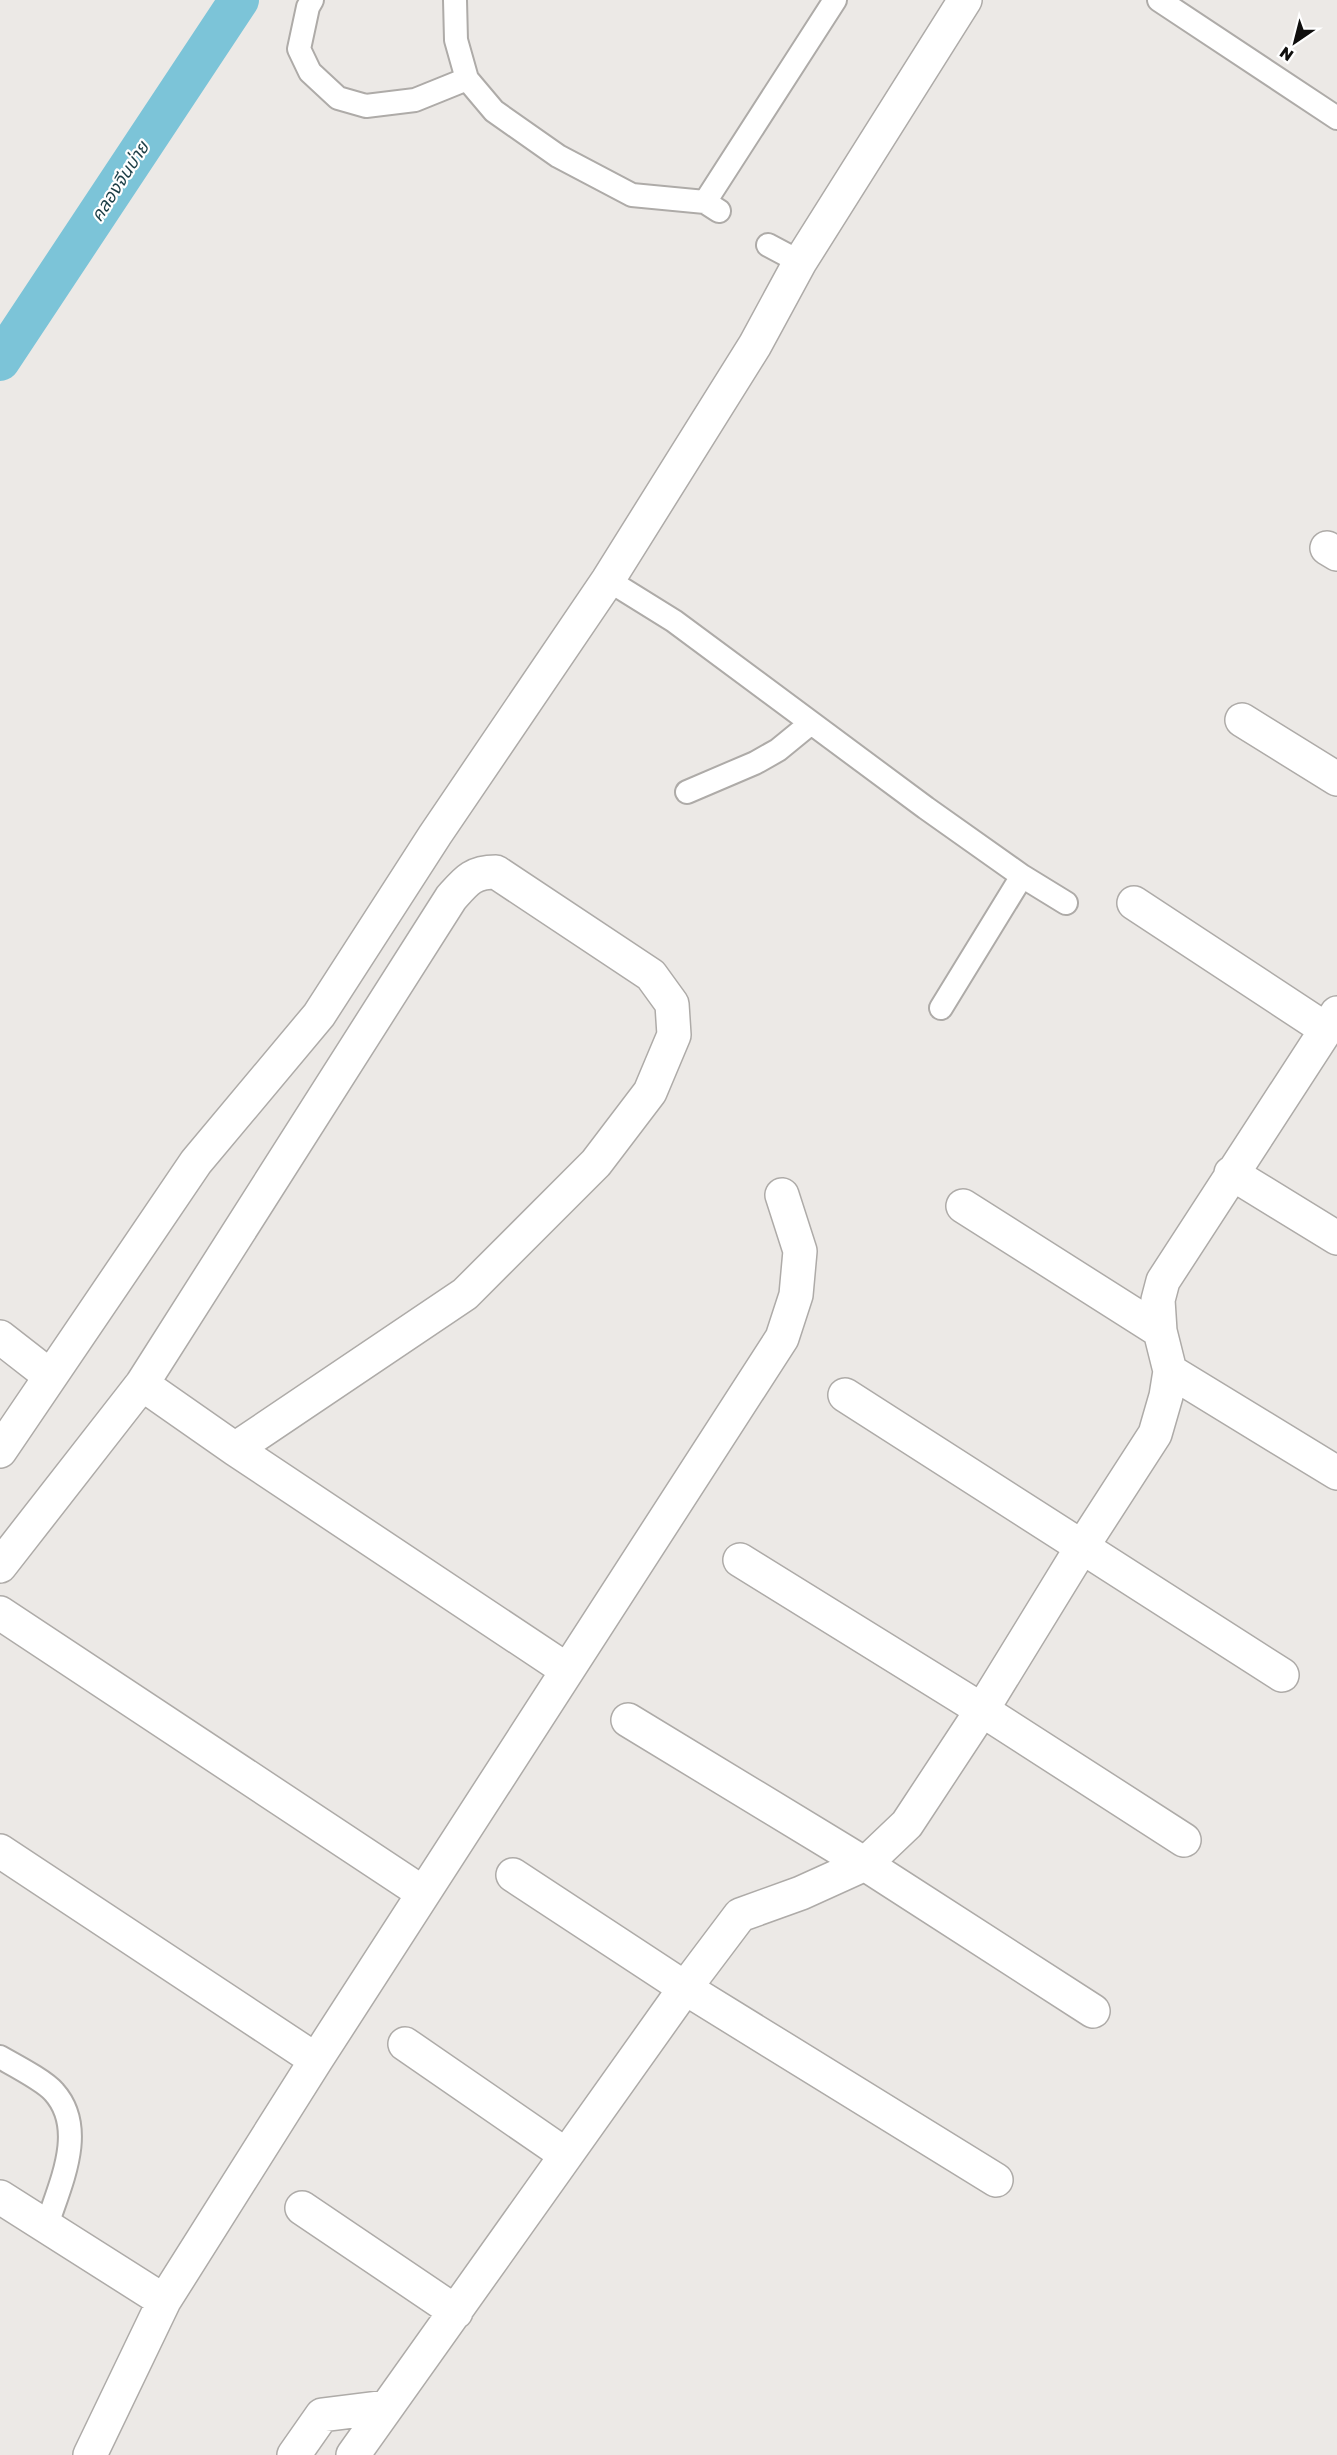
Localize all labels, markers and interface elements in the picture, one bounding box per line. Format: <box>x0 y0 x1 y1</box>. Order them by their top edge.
north arrow <box>1265 12 1325 72</box>
text: N <box>1276 43 1297 66</box>
water label: คลองจีนบ่าย <box>85 136 154 225</box>

